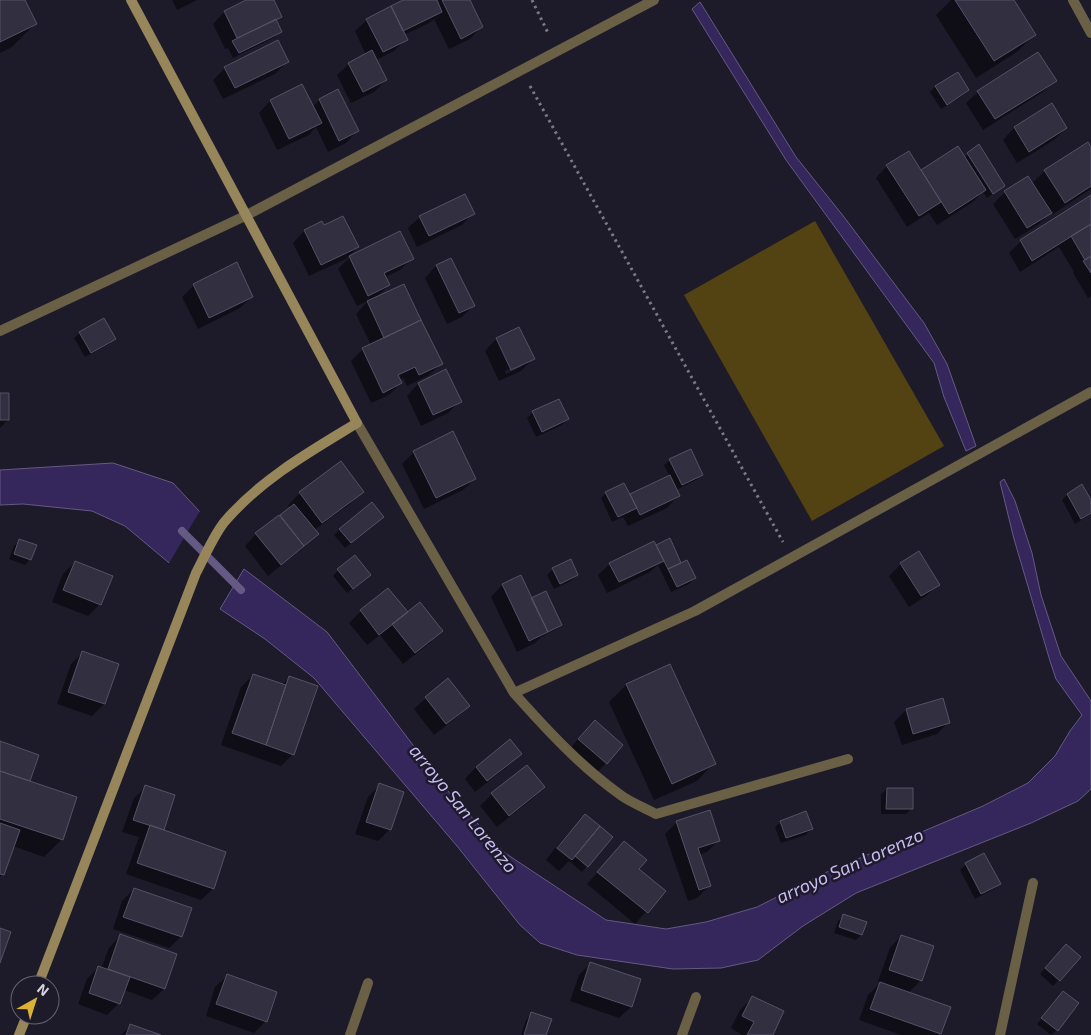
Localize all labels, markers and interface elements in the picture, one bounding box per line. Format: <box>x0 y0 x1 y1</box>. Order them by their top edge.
water label: arroyo San Lorenzo <box>405 740 522 877</box>
water label: arroyo San Lorenzo <box>773 823 927 907</box>
north arrow <box>10 975 60 1025</box>
text: N <box>34 980 53 999</box>

